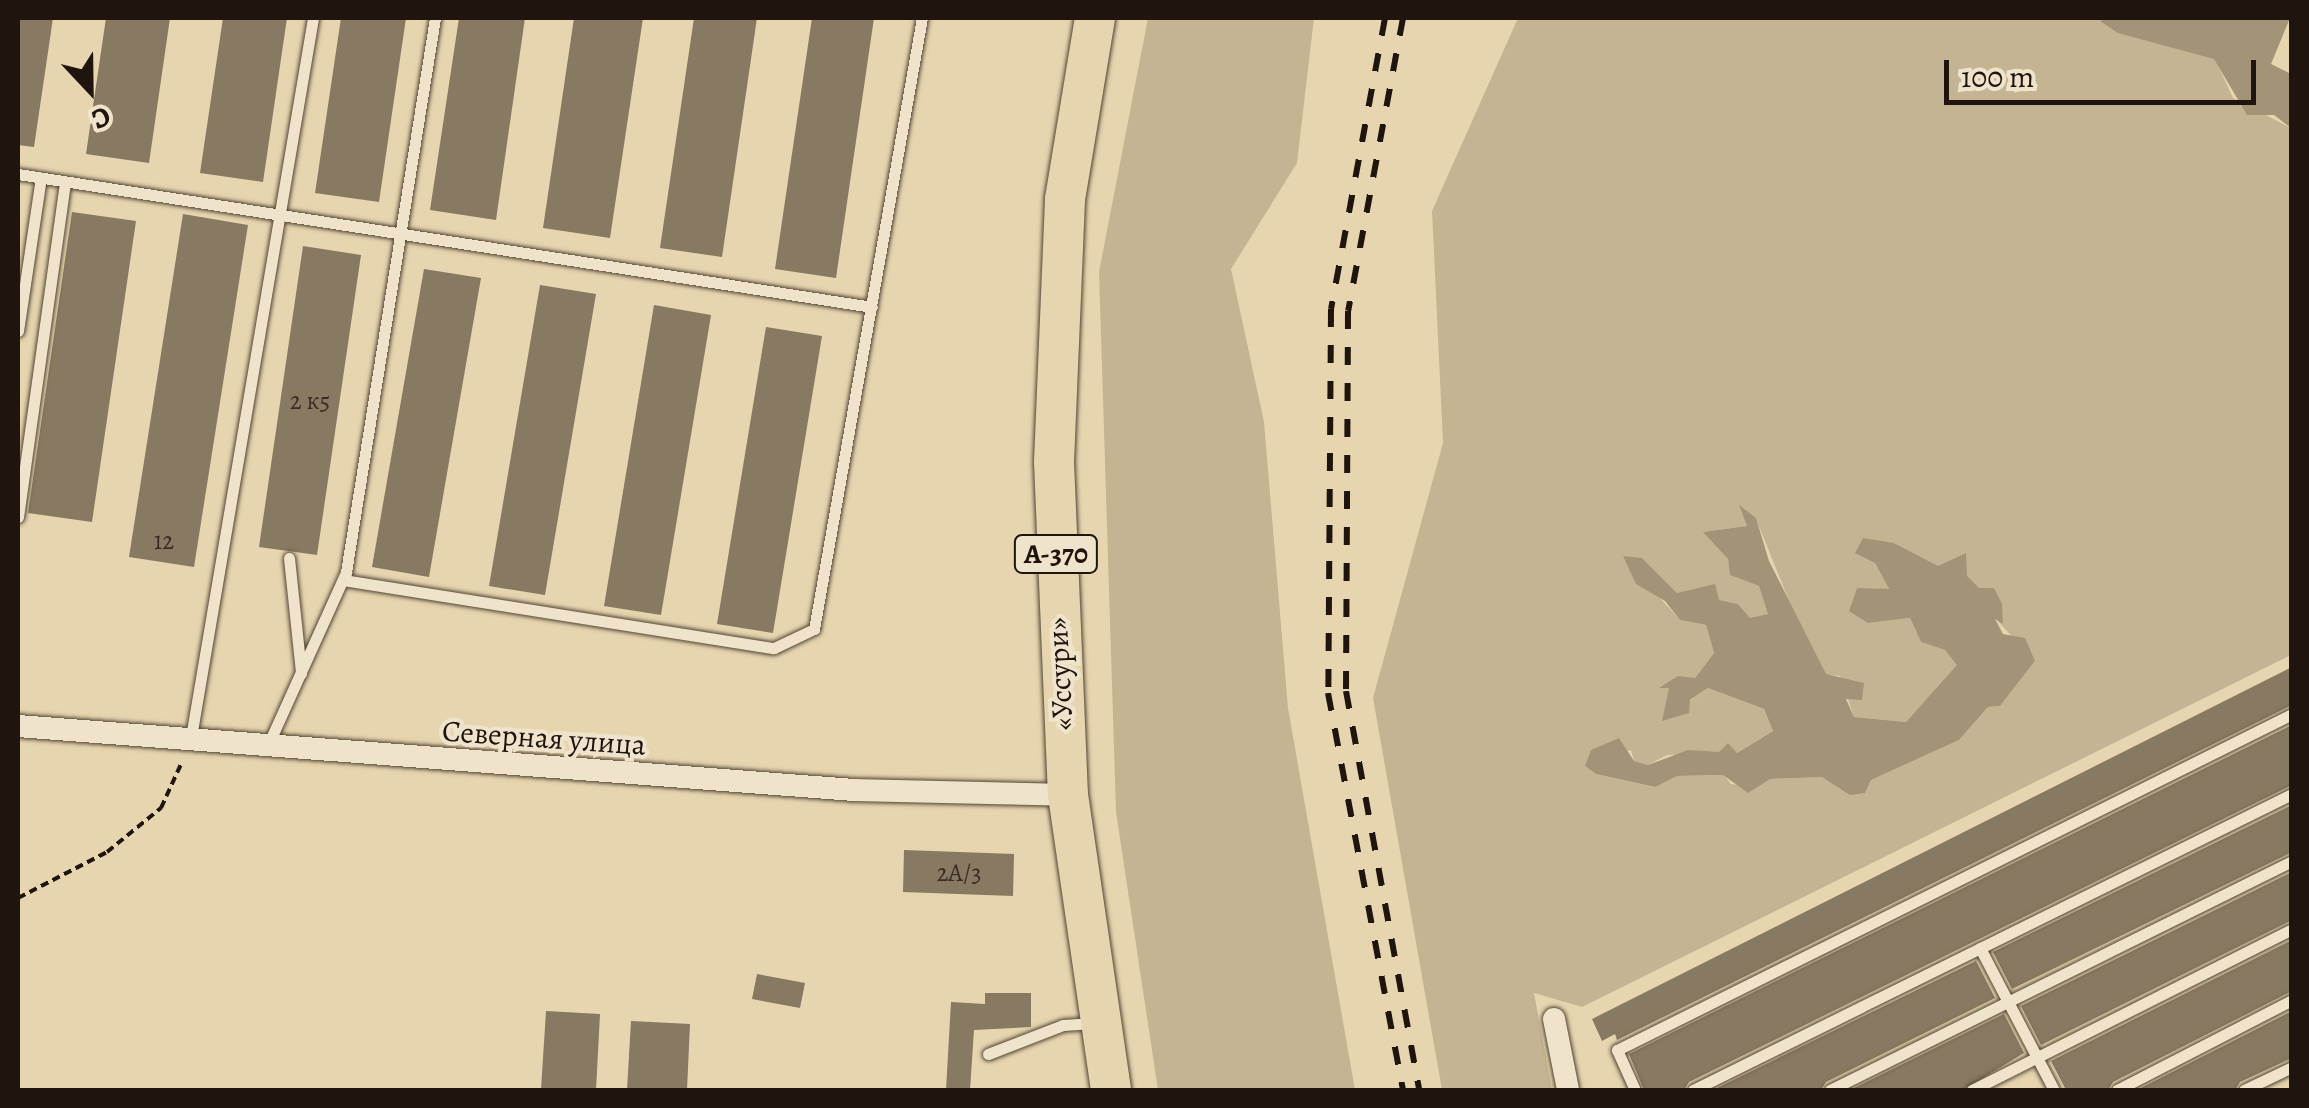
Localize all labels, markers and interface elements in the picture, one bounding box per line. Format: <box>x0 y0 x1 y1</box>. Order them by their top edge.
north arrow <box>40 40 140 140</box>
scale bar <box>1949 40 2262 102</box>
text: 100 m <box>1961 57 2034 97</box>
text: С <box>86 97 116 139</box>
house number: 2 к5 <box>290 386 330 416</box>
house number: 12 <box>154 526 174 556</box>
road number: А-370 <box>1014 531 1098 577</box>
street label: «Уссури» <box>1039 617 1081 731</box>
street label: Северная улица <box>441 713 647 763</box>
house number: 2А/3 <box>936 858 982 888</box>

